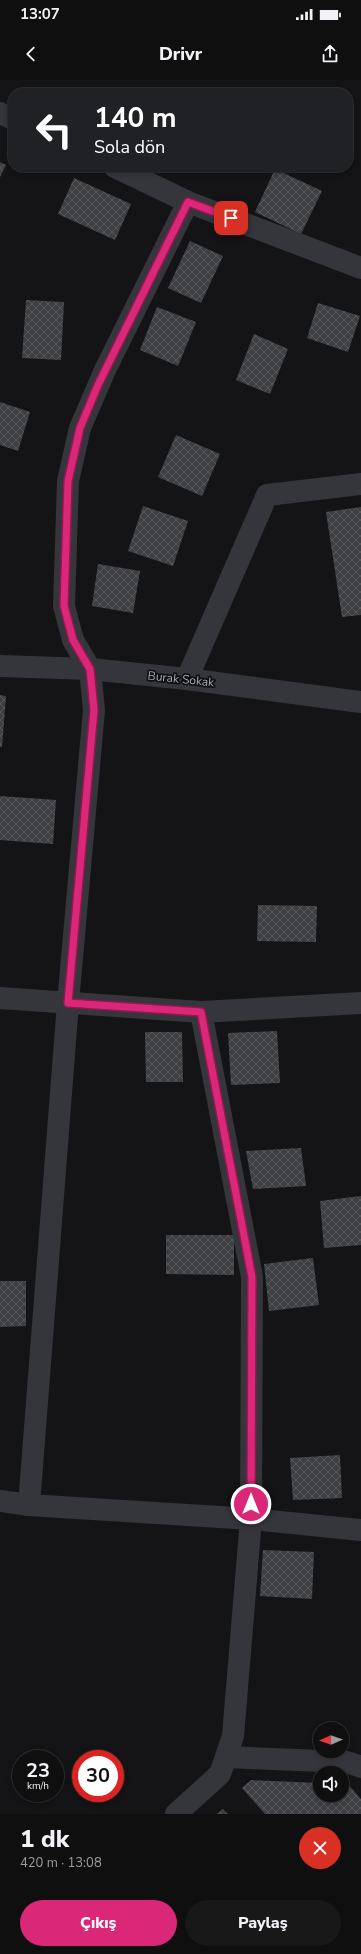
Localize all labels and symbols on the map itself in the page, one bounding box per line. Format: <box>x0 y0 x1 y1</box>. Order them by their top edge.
pin <box>214 201 248 235</box>
street label: Burak Sokak <box>147 668 216 691</box>
position arrow <box>230 1483 272 1525</box>
north arrow <box>313 1722 349 1758</box>
speed limit sign: 30 <box>72 1750 124 1802</box>

